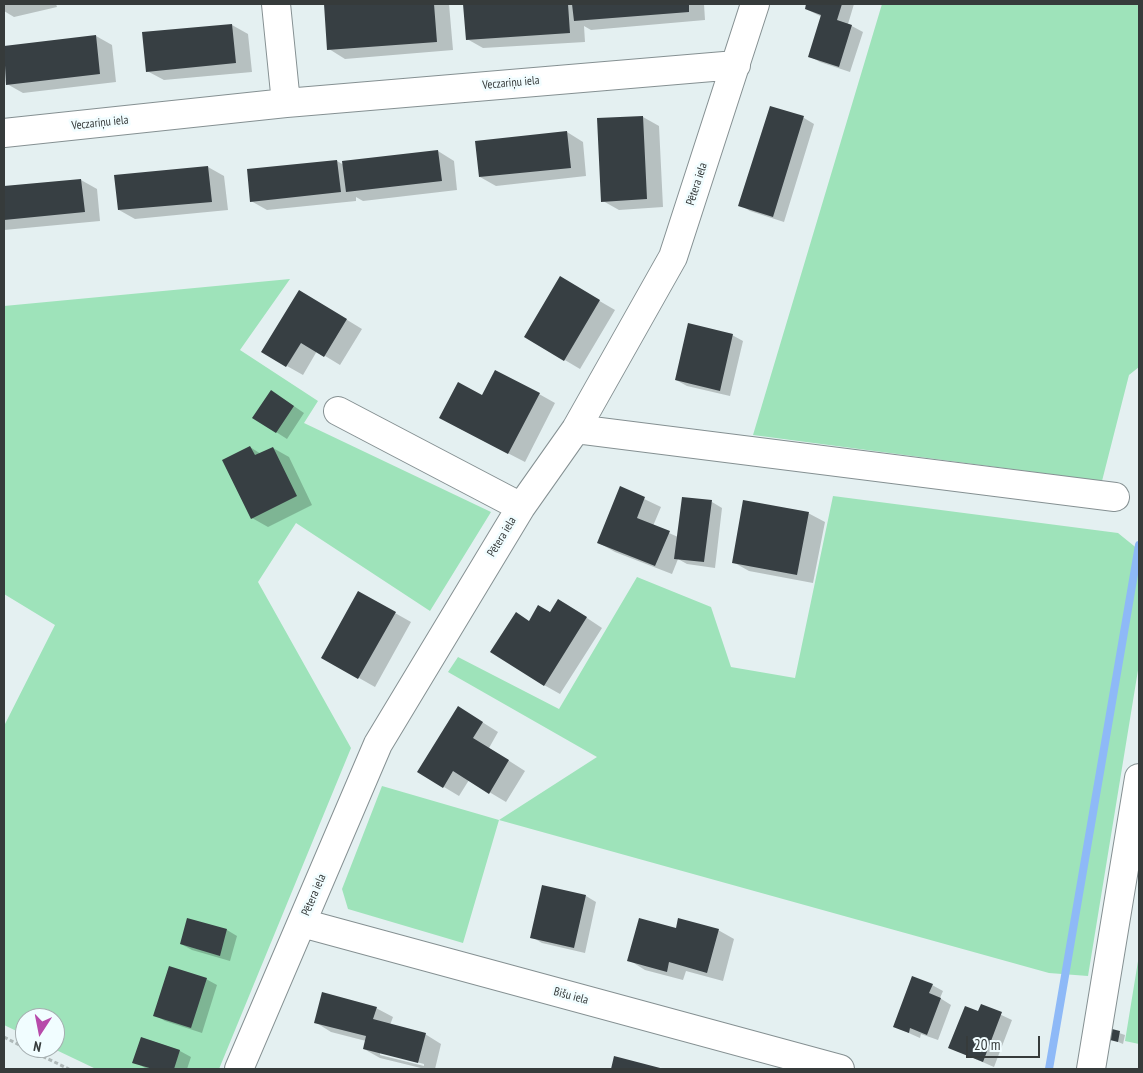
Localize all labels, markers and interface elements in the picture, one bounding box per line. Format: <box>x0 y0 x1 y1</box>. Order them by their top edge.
street label: Veczariņu iela <box>482 73 540 93</box>
street label: Veczariņu iela <box>71 113 129 133</box>
street label: Pētera iela <box>683 161 711 207</box>
street label: Pētera iela <box>485 514 519 560</box>
street label: Pētera iela <box>299 872 329 918</box>
street label: Bišu iela <box>552 984 590 1008</box>
north arrow <box>15 1008 65 1058</box>
scale bar <box>968 1026 1042 1058</box>
text: 20 m <box>974 1035 1000 1054</box>
text: N <box>32 1037 43 1056</box>

